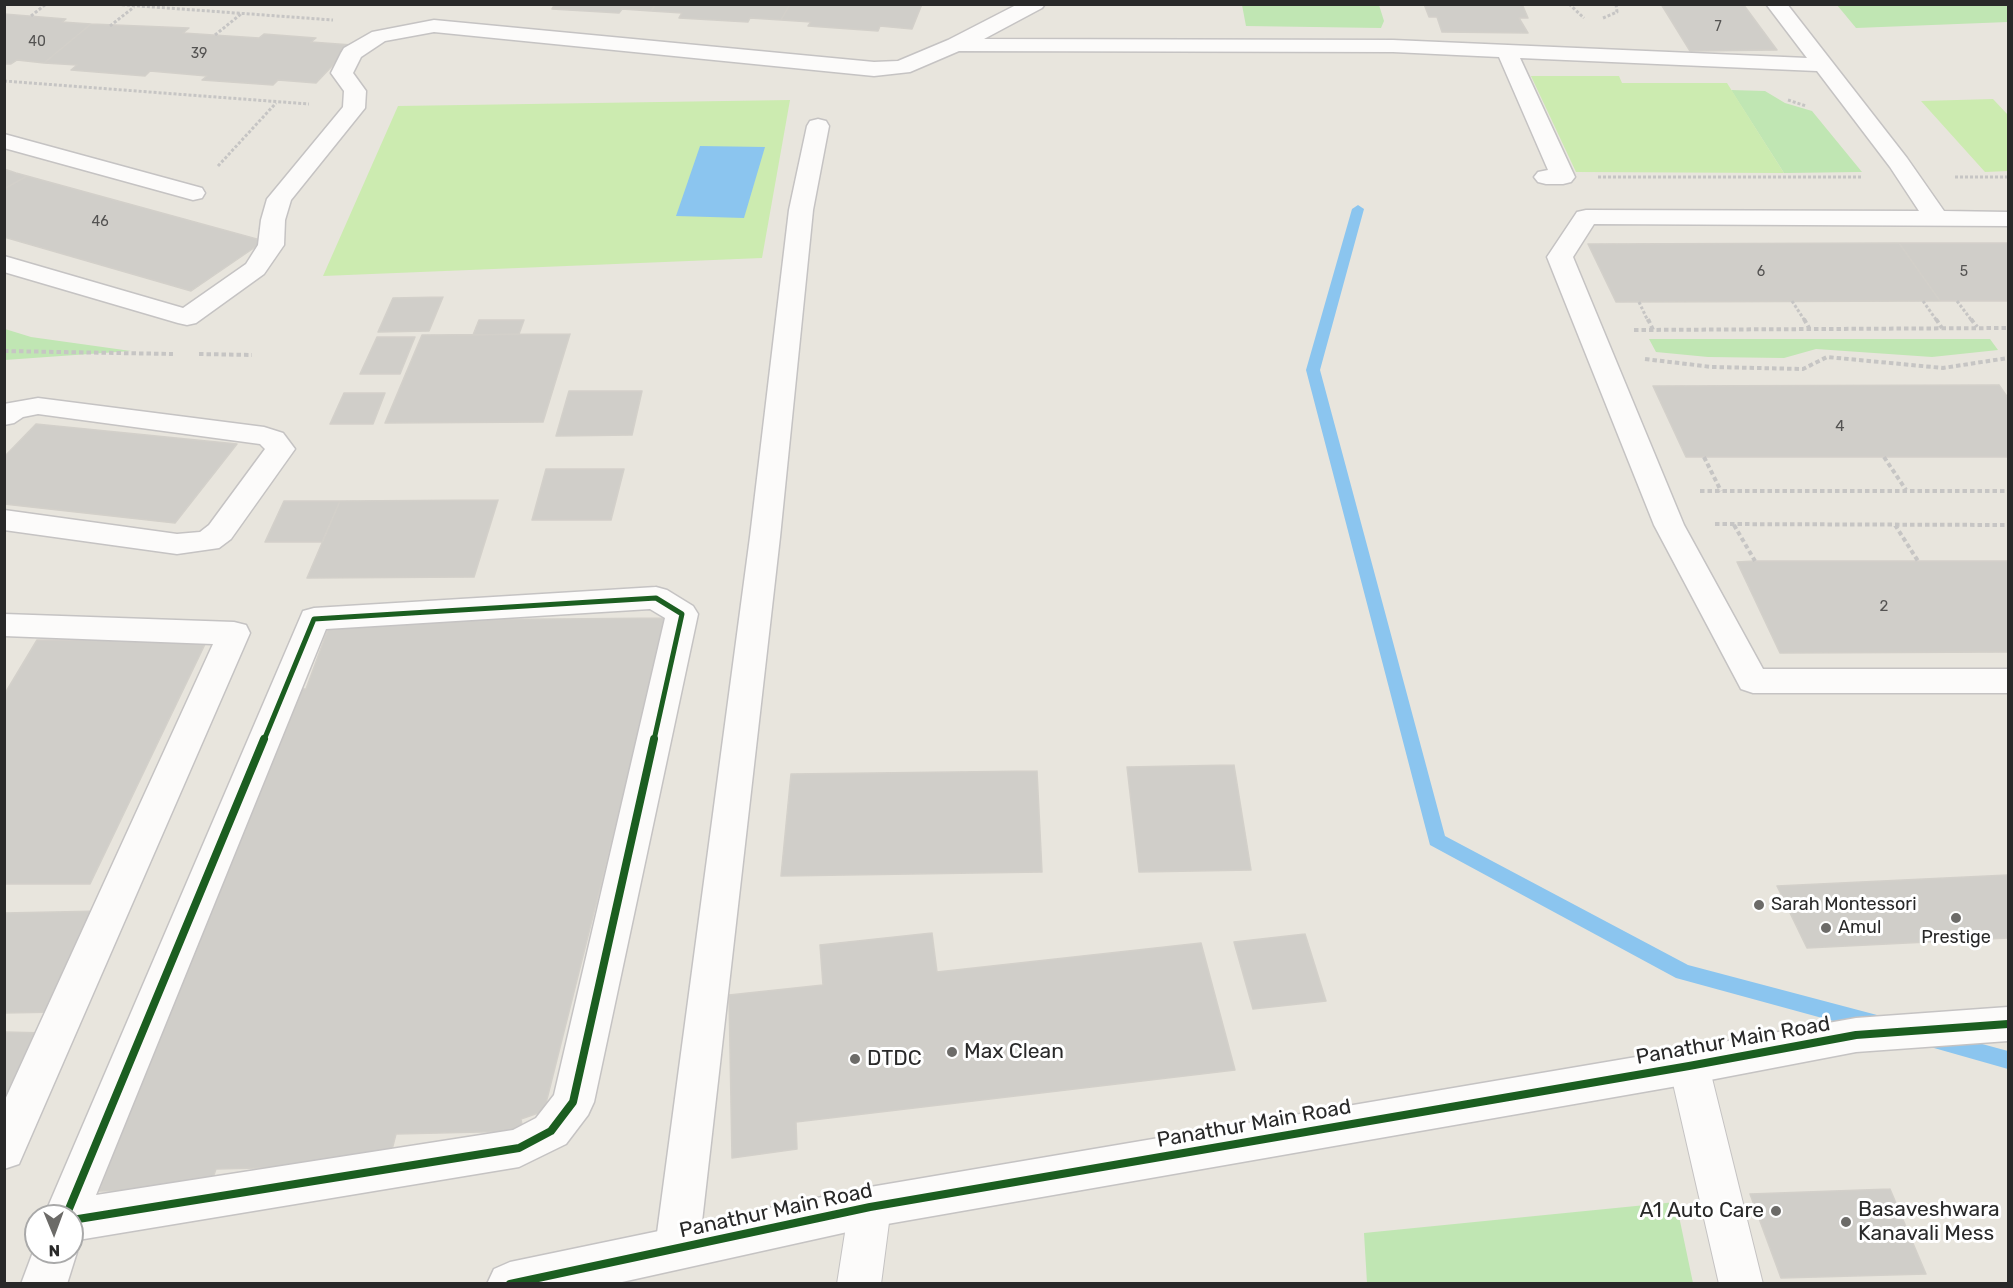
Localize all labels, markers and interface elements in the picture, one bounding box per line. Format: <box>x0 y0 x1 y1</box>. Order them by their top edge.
house number: 7 <box>1714 19 1722 35</box>
house number: 40 <box>28 34 46 50</box>
house number: 39 <box>191 46 207 62</box>
house number: 46 <box>91 214 109 230</box>
house number: 6 <box>1757 264 1765 280</box>
house number: 5 <box>1960 264 1968 280</box>
house number: 4 <box>1835 418 1845 436</box>
house number: 2 <box>1880 598 1888 616</box>
place label: Sarah Montessori <box>1771 894 1917 916</box>
marker: Sarah Montessori <box>1752 898 1766 912</box>
marker: Prestige <box>1949 911 1963 925</box>
place label: Amul <box>1838 917 1881 939</box>
marker: Amul <box>1819 921 1833 935</box>
place label: Prestige <box>1921 927 1991 949</box>
street label: Panathur Main Road <box>1634 1012 1832 1070</box>
place label: Max Clean <box>964 1039 1064 1065</box>
marker: Max Clean <box>945 1045 959 1059</box>
place label: DTDC <box>867 1046 922 1072</box>
marker: DTDC <box>848 1052 862 1066</box>
street label: Panathur Main Road <box>1155 1095 1353 1153</box>
street label: Panathur Main Road <box>677 1178 875 1244</box>
place label: Basaveshwara Kanavali Mess <box>1858 1197 2000 1247</box>
place label: A1 Auto Care <box>1640 1198 1764 1224</box>
north arrow <box>24 1204 84 1264</box>
marker: A1 Auto Care <box>1769 1204 1783 1218</box>
marker: Basaveshwara Kanavali Mess <box>1839 1215 1853 1229</box>
text: N <box>48 1241 60 1260</box>

